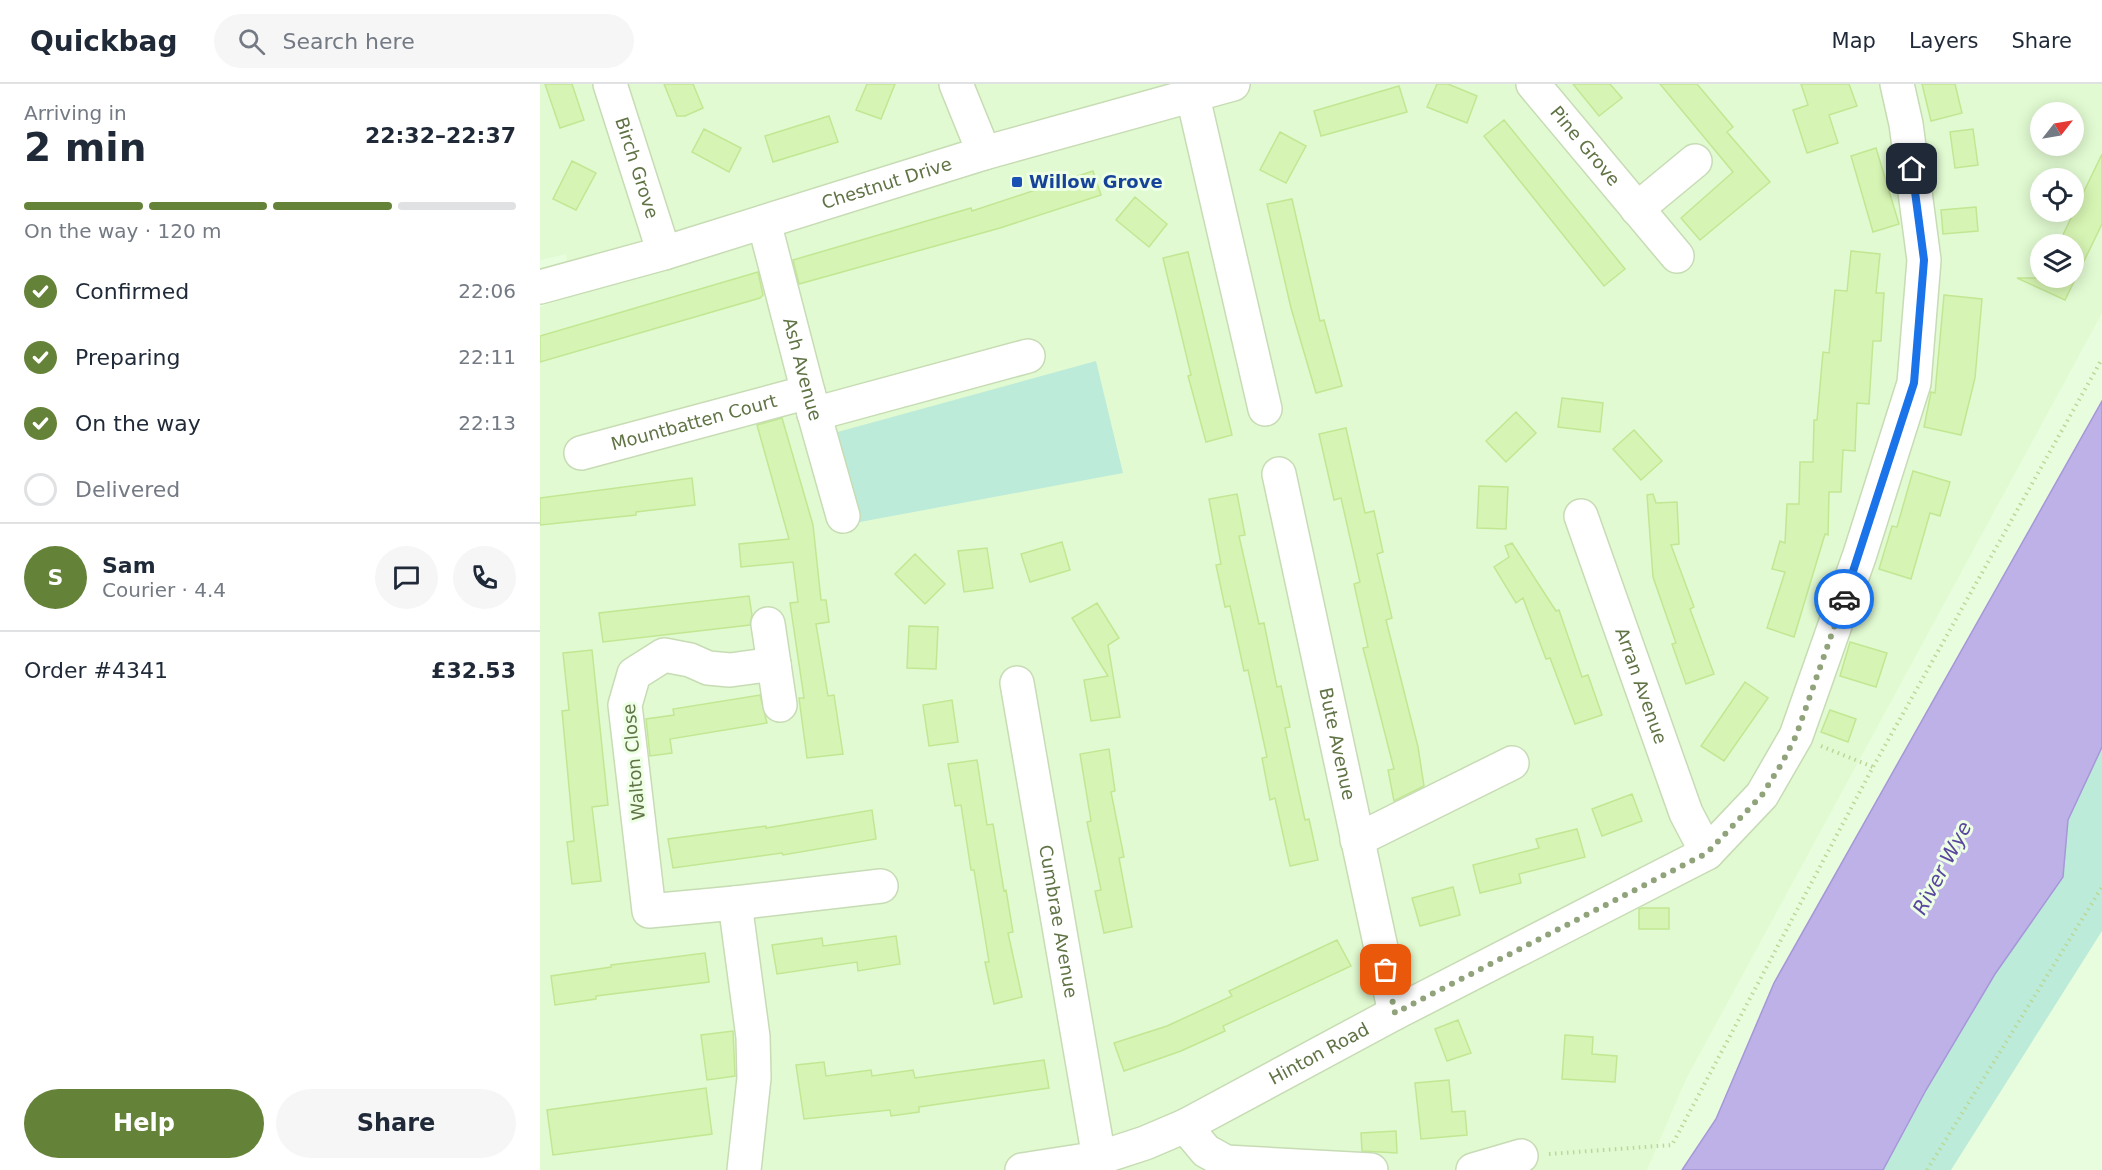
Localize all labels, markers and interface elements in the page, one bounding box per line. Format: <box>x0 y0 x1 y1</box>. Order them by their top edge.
search box <box>214 14 634 68</box>
text: Quickbag <box>30 25 178 58</box>
icon: search <box>235 25 268 58</box>
text: Search here <box>283 29 415 54</box>
text: Map <box>1832 29 1876 53</box>
text: Layers <box>1909 29 1978 53</box>
text: Share <box>2011 29 2072 53</box>
text: Arriving in <box>24 101 127 125</box>
street label: Pine Grove <box>1546 102 1625 190</box>
north arrow <box>2030 102 2084 156</box>
map controls <box>2030 102 2084 288</box>
street label: Birch Grove <box>611 114 663 221</box>
text: 22:32–22:37 <box>365 123 516 148</box>
text: 2 min <box>24 125 146 170</box>
pin <box>1886 143 1937 194</box>
icon: home <box>1895 152 1928 185</box>
street label: Chestnut Drive <box>819 153 954 213</box>
button: locate <box>2030 168 2084 222</box>
place label: Willow Grove <box>1029 171 1163 192</box>
marker: Willow Grove <box>1010 175 1024 189</box>
text: On the way · 120 m <box>24 219 222 243</box>
button: layers <box>2030 234 2084 288</box>
icon: check <box>24 275 57 308</box>
text: Confirmed <box>75 279 189 304</box>
text: 22:06 <box>458 279 516 303</box>
street label: Ash Avenue <box>779 315 827 423</box>
icon: check <box>24 341 57 374</box>
text: Preparing <box>75 345 181 370</box>
text: 22:11 <box>458 345 516 369</box>
street label: Mountbatten Court <box>609 390 779 454</box>
icon: check <box>24 407 57 440</box>
text: On the way <box>75 411 201 436</box>
text: 22:13 <box>458 411 516 435</box>
text: Delivered <box>75 477 180 502</box>
button: chat <box>375 546 438 609</box>
button: phone <box>453 546 516 609</box>
text: Sam <box>102 553 156 578</box>
text: S <box>48 565 63 590</box>
courier <box>1814 569 1874 629</box>
text: Courier · 4.4 <box>102 578 226 602</box>
icon: car <box>1828 583 1861 616</box>
street label: Arran Avenue <box>1611 625 1672 747</box>
text: Order #4341 <box>24 658 168 683</box>
text: £32.53 <box>431 658 516 683</box>
street label: Bute Avenue <box>1315 686 1360 802</box>
street label: Walton Close <box>618 703 649 821</box>
water label: River Wye <box>1907 817 1977 919</box>
street label: Cumbrae Avenue <box>1035 843 1082 1000</box>
pin <box>1360 944 1411 995</box>
icon: bag <box>1369 953 1402 986</box>
street label: Hinton Road <box>1265 1018 1372 1089</box>
button: Help <box>24 1089 264 1158</box>
button: Share <box>276 1089 516 1158</box>

